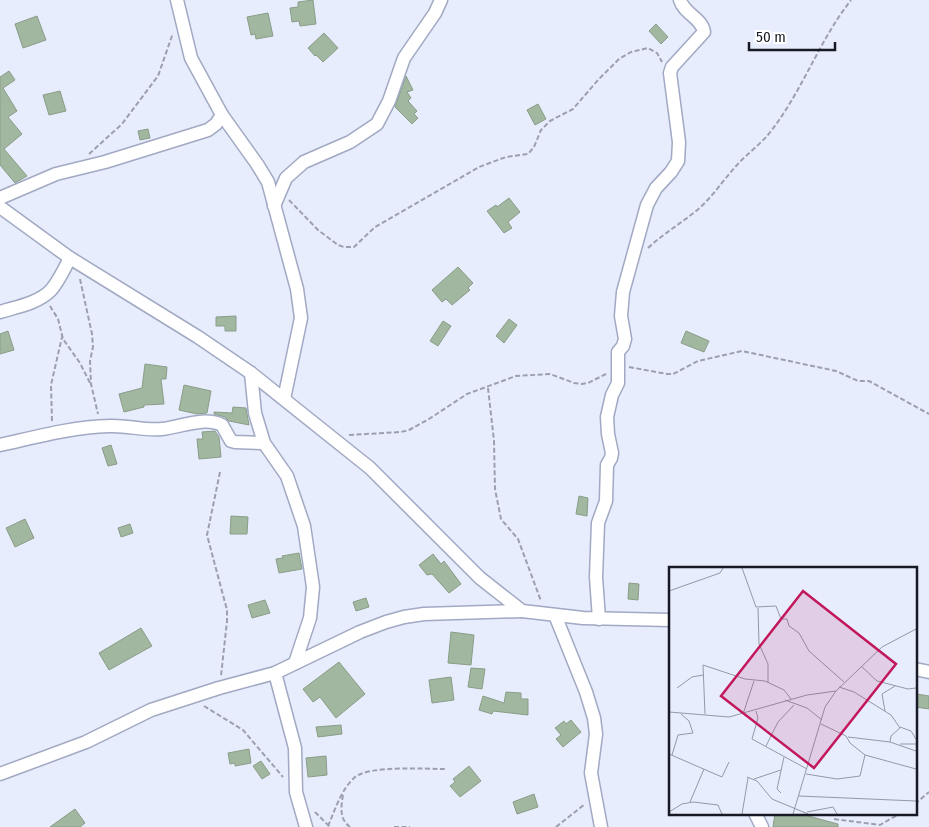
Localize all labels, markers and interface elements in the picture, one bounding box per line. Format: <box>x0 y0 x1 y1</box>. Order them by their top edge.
scale bar <box>749 20 835 52</box>
text: 50 m <box>756 28 786 46</box>
inset map <box>669 567 916 814</box>

